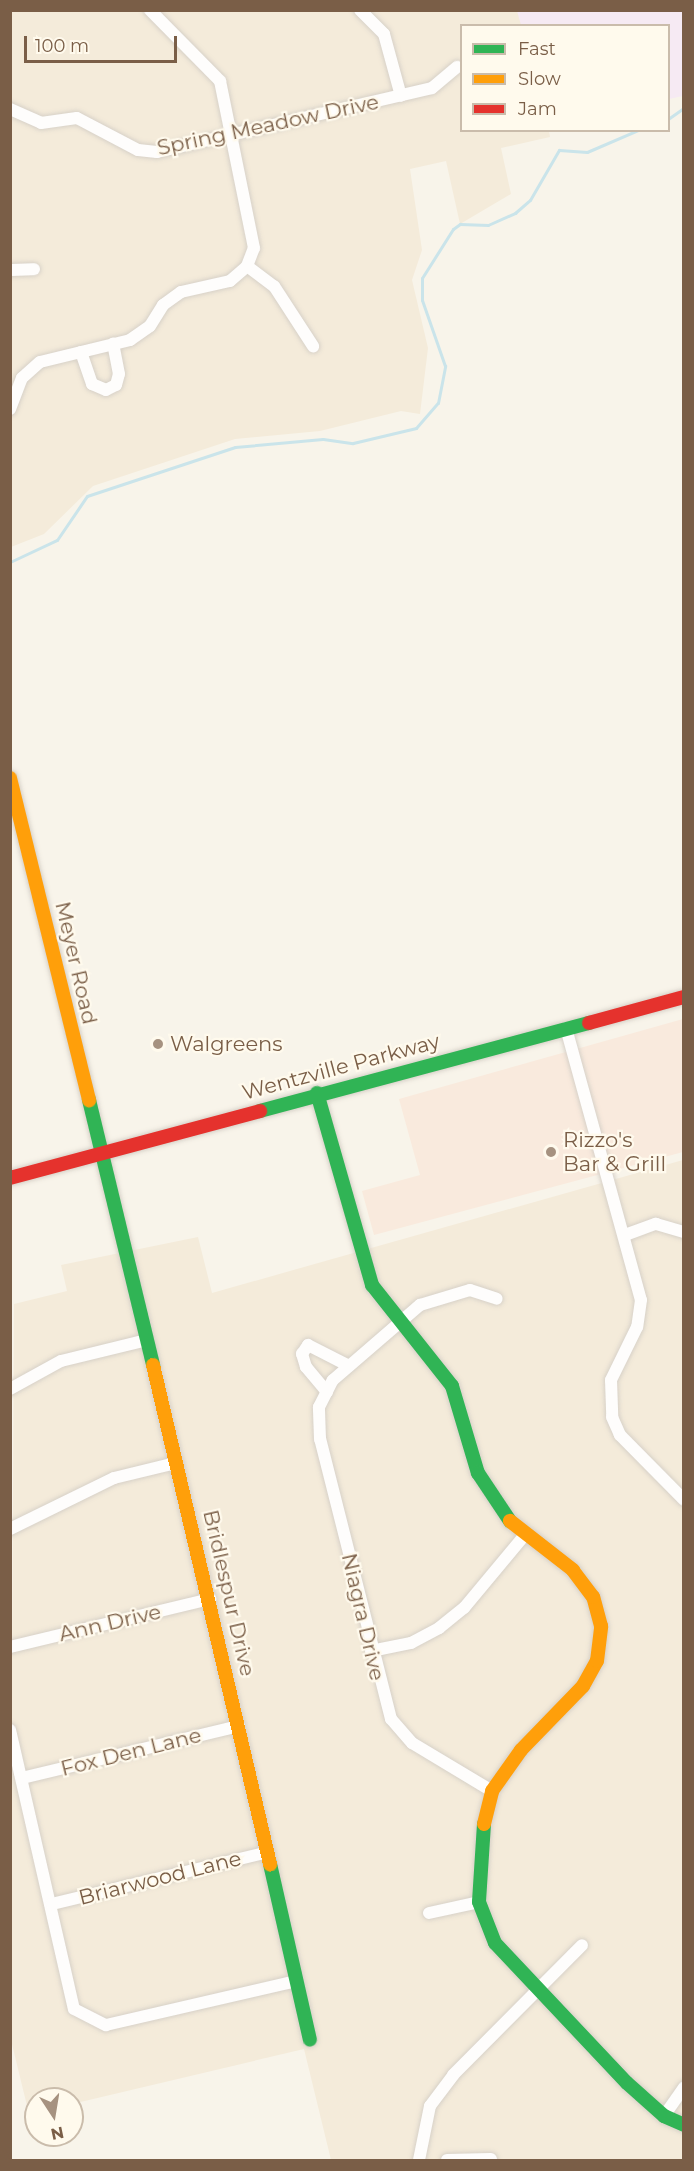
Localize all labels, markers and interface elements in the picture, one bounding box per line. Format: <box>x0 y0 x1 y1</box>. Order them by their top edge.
scale bar <box>27 24 180 62</box>
legend <box>460 24 670 132</box>
text: 100 m <box>35 35 89 57</box>
text: Fast <box>518 38 556 60</box>
text: Slow <box>518 68 561 90</box>
street label: Spring Meadow Drive <box>155 89 381 161</box>
text: Jam <box>518 98 557 120</box>
street label: Meyer Road <box>50 899 102 1027</box>
street label: Wentzville Parkway <box>239 1029 443 1105</box>
place label: Walgreens <box>170 1031 283 1057</box>
marker: Walgreens <box>151 1037 165 1051</box>
place label: Rizzo's Bar & Grill <box>563 1127 666 1177</box>
marker: Rizzo's Bar & Grill <box>544 1145 558 1159</box>
street label: Bridlespur Drive <box>198 1507 260 1679</box>
street label: Niagra Drive <box>336 1551 390 1683</box>
street label: Ann Drive <box>57 1599 163 1647</box>
street label: Fox Den Lane <box>58 1722 204 1782</box>
street label: Briarwood Lane <box>76 1846 244 1910</box>
north arrow <box>24 2087 84 2147</box>
text: N <box>49 2123 66 2144</box>

